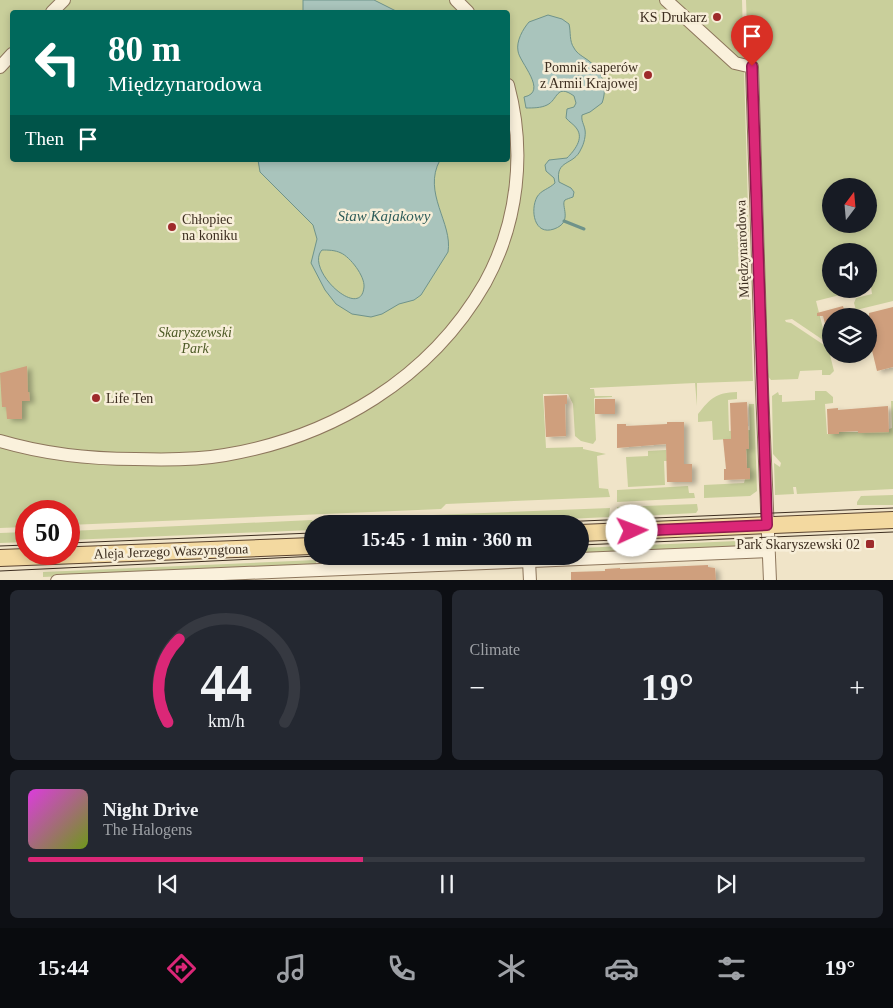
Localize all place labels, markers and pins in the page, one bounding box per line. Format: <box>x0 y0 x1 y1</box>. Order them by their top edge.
place label: KS Drukarz <box>640 10 707 25</box>
marker: KS Drukarz <box>711 11 723 23</box>
pin <box>731 15 773 66</box>
place label: Pomnik saperów z Armii Krajowej <box>540 60 639 91</box>
marker: Pomnik saperów z Armii Krajowej <box>642 69 654 81</box>
place label: Chłopiec na koniku <box>182 212 238 243</box>
marker: Chłopiec na koniku <box>166 221 178 233</box>
place label: Life Ten <box>106 391 153 406</box>
marker: Life Ten <box>90 392 102 404</box>
place label: Park Skaryszewski 02 <box>736 537 860 552</box>
marker: Park Skaryszewski 02 <box>864 538 876 550</box>

